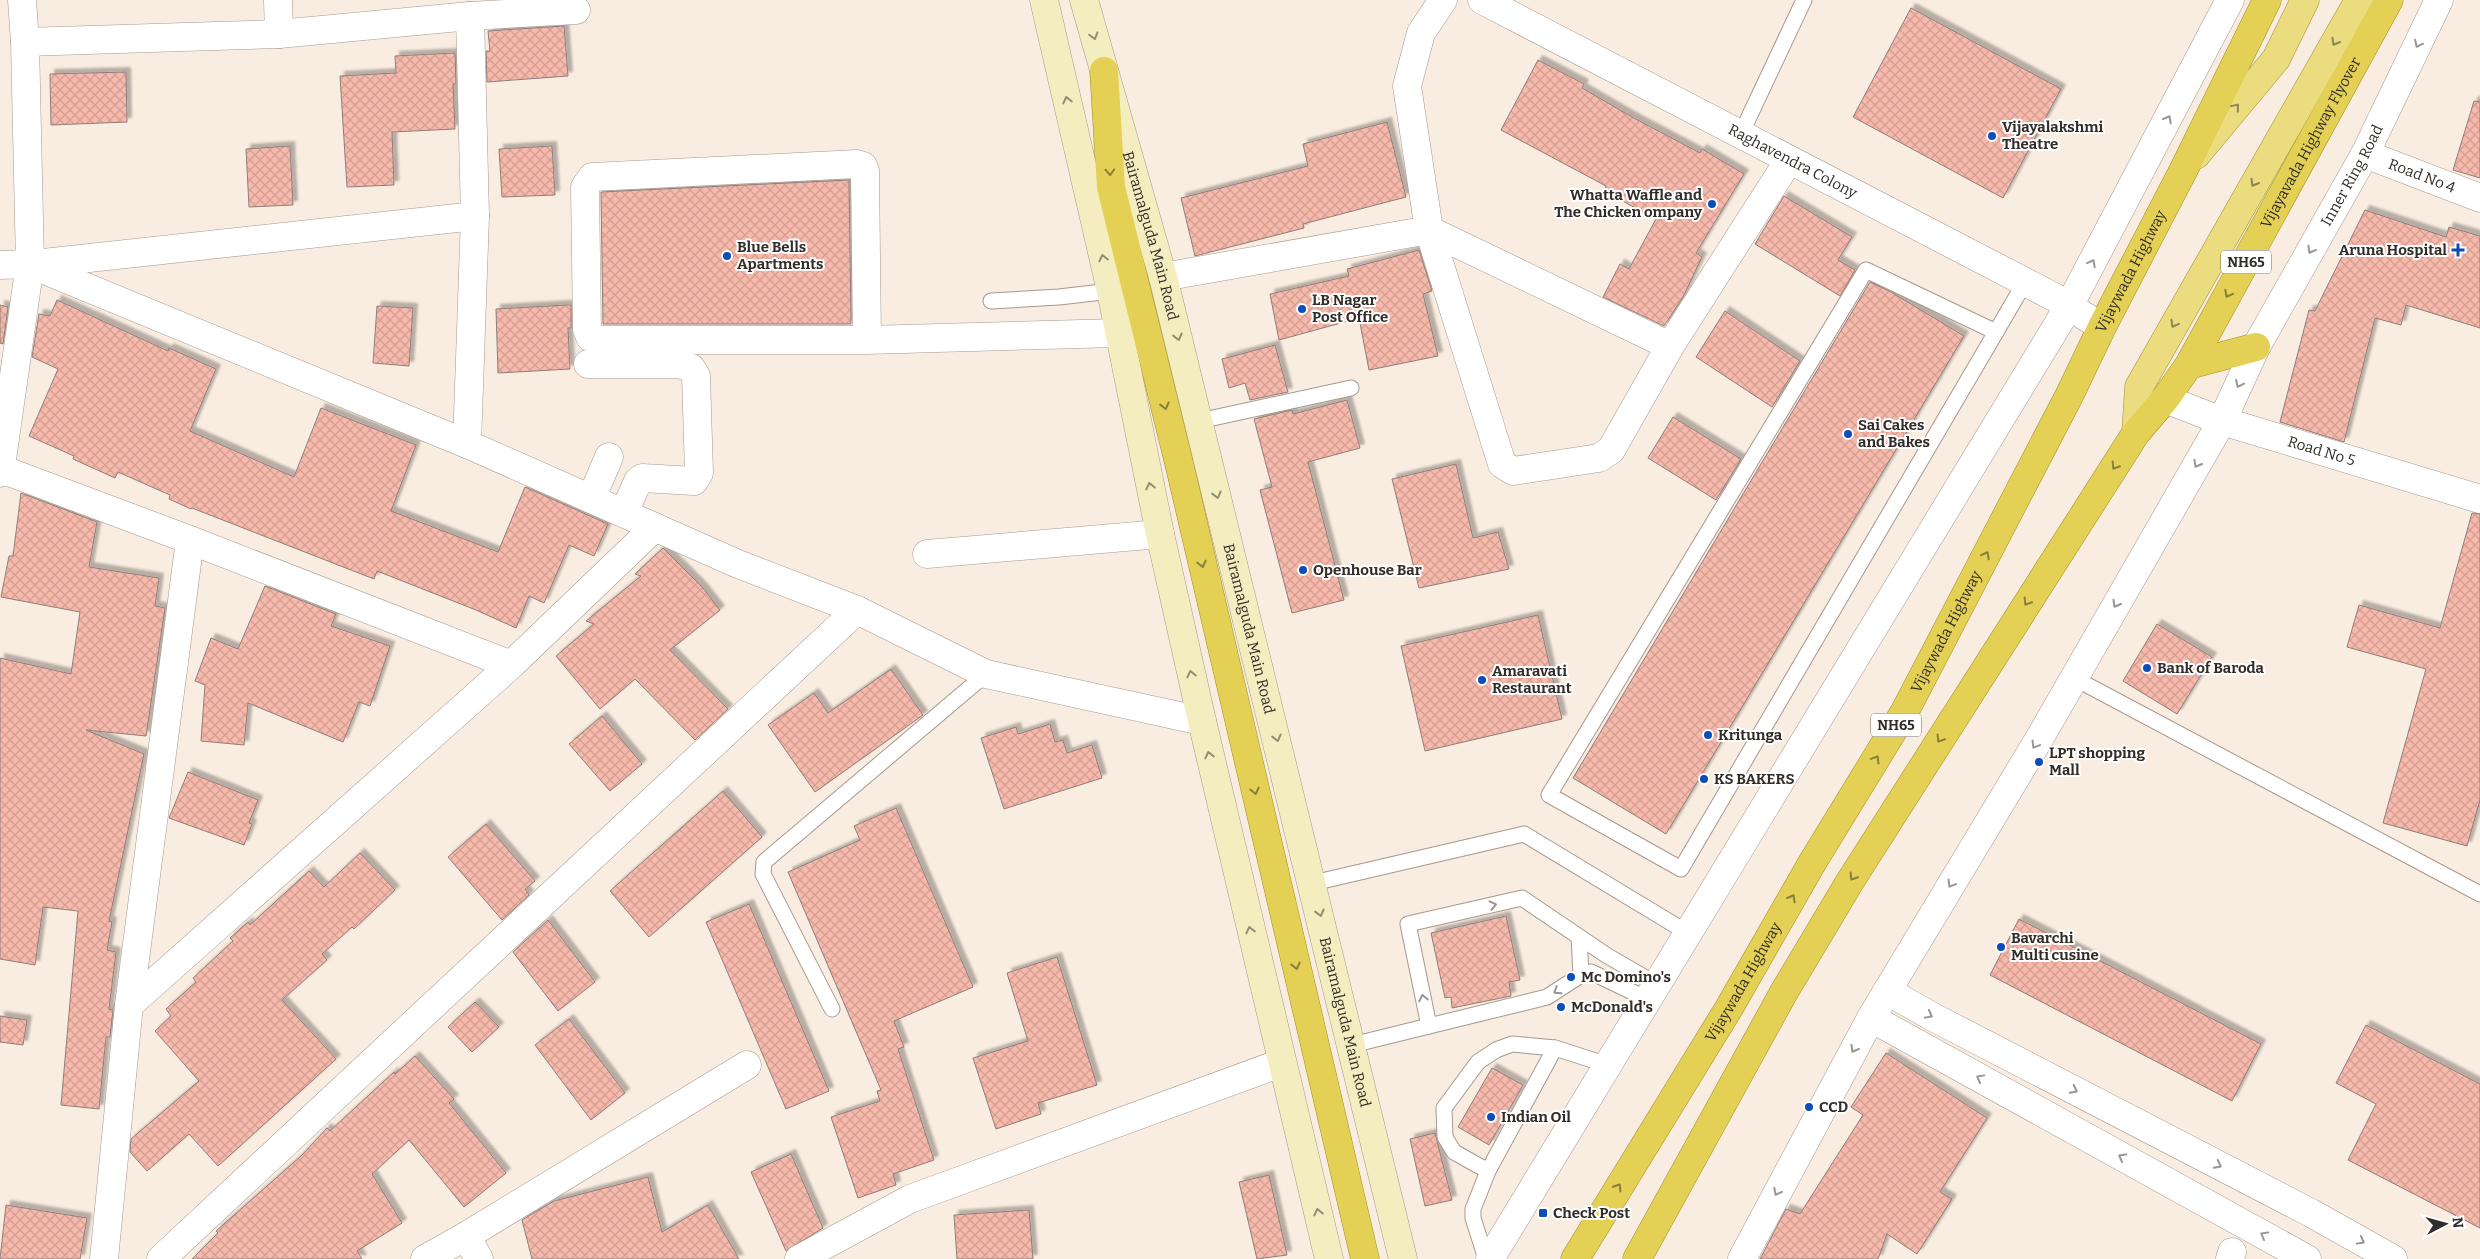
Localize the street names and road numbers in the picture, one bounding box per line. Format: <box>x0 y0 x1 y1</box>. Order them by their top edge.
street label: Vijayavada Highway Flyover <box>2257 54 2365 231</box>
street label: Raghavendra Colony <box>1725 120 1860 202</box>
street label: Inner Ring Road <box>2317 122 2387 229</box>
street label: Bairamalguda Main Road <box>1119 149 1182 322</box>
street label: Road No 4 <box>2386 155 2458 197</box>
street label: Vijaywada Highway <box>2092 207 2170 335</box>
road number: NH65 <box>2221 250 2271 274</box>
street label: Road No 5 <box>2286 432 2357 470</box>
street label: Bairamalguda Main Road <box>1219 542 1278 716</box>
street label: Vijaywada Highway <box>1907 568 1985 696</box>
road number: NH65 <box>1871 714 1921 736</box>
street label: Vijaywada Highway <box>1701 919 1785 1045</box>
street label: Bairamalguda Main Road <box>1316 935 1375 1109</box>

